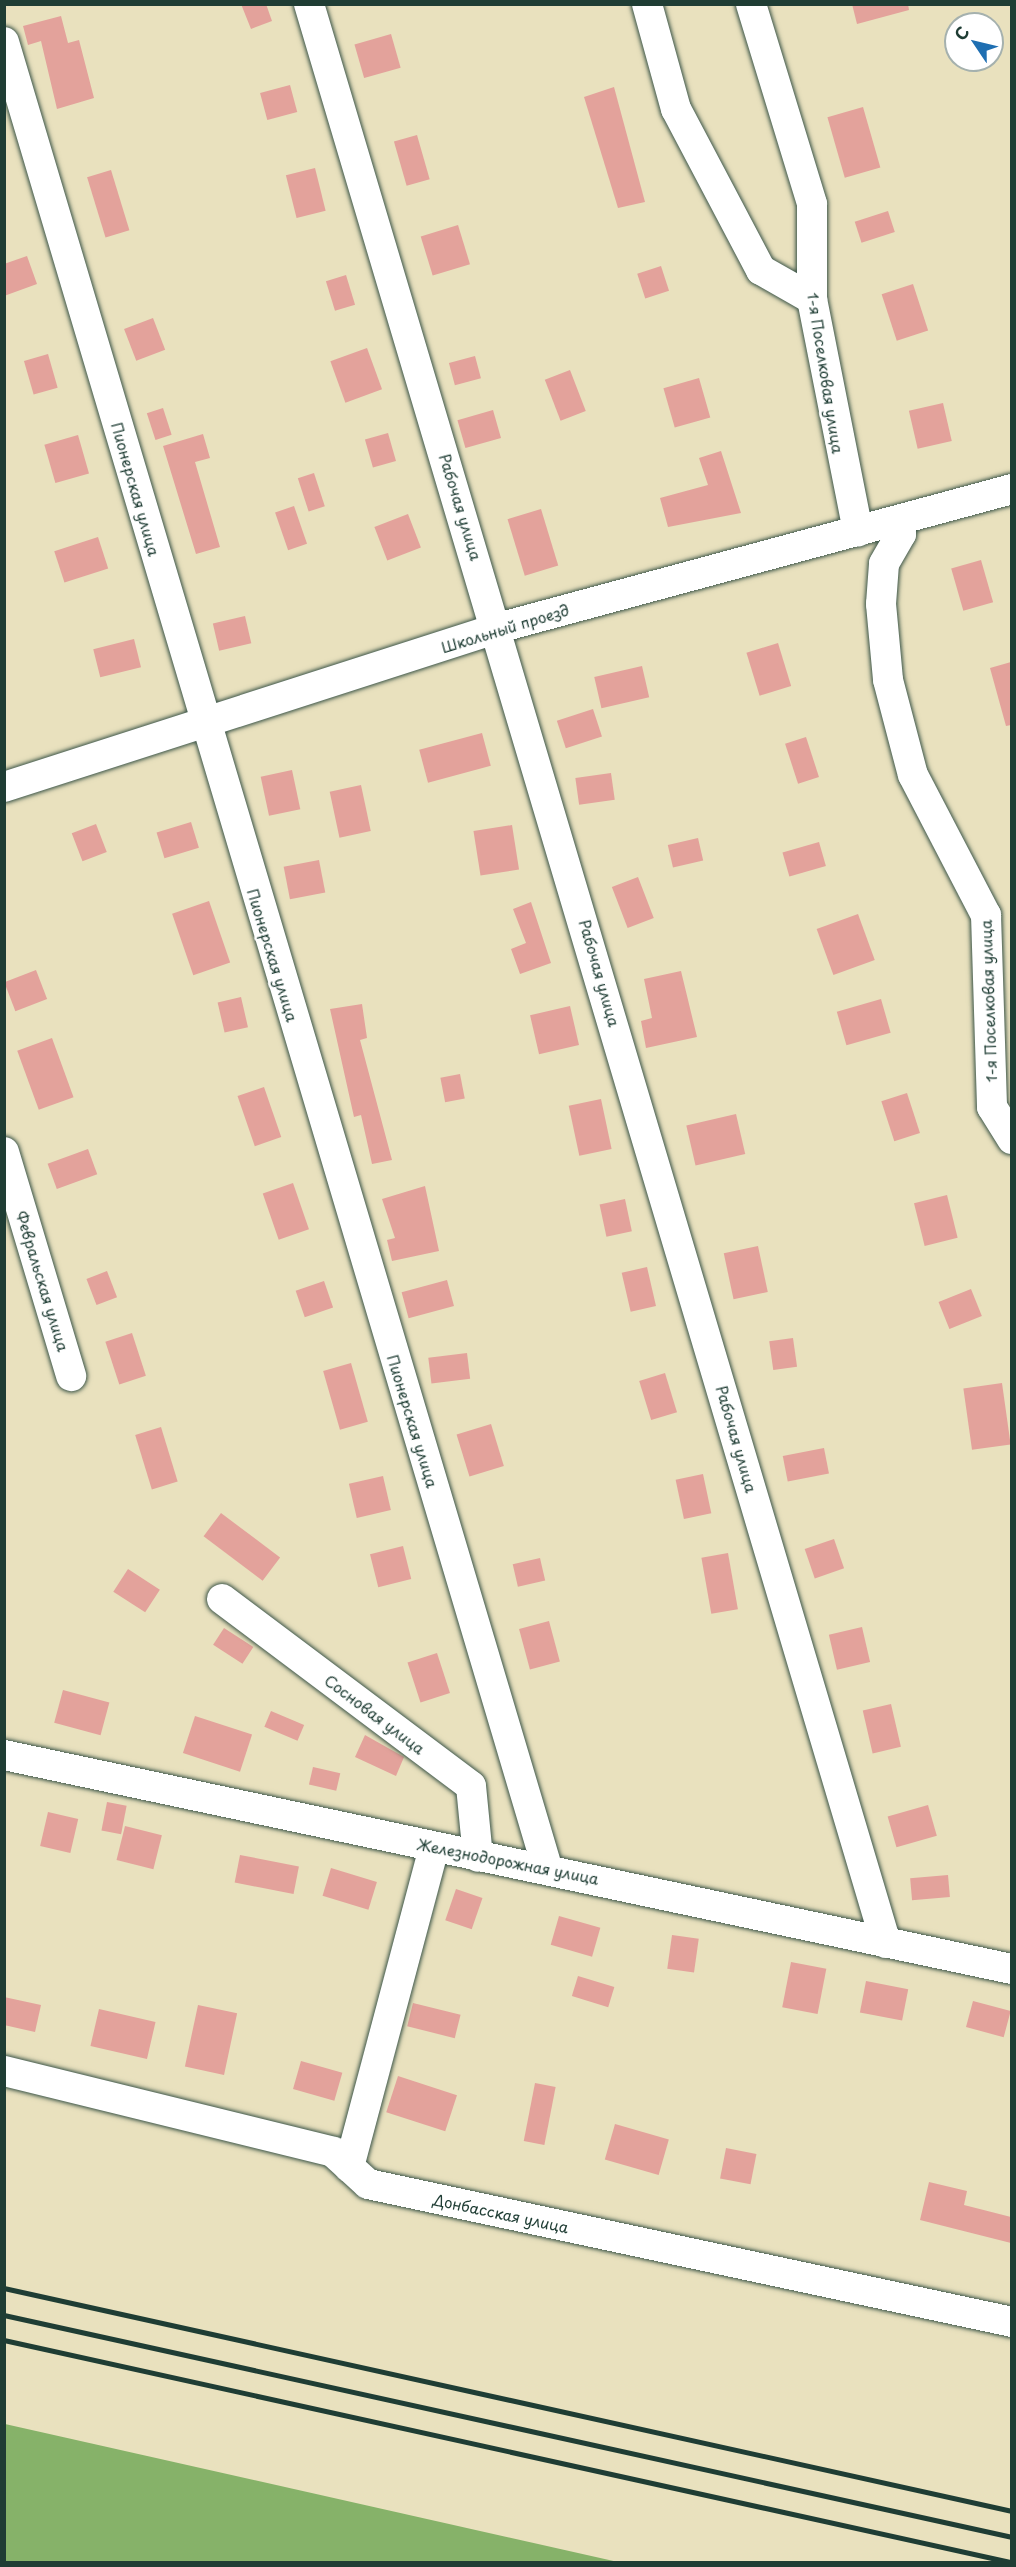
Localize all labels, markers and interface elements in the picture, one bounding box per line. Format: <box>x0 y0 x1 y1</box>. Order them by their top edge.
north arrow <box>944 12 1004 72</box>
text: С <box>948 21 974 45</box>
street label: 1-я Поселковая улица <box>804 291 848 455</box>
street label: Пионерская улица <box>108 420 164 558</box>
street label: Рабочая улица <box>436 451 486 563</box>
street label: Школьный проезд <box>439 600 571 656</box>
street label: Пионерская улица <box>244 886 302 1024</box>
street label: Рабочая улица <box>576 917 624 1029</box>
street label: 1-я Поселковая улица <box>976 919 1000 1083</box>
street label: Февральская улица <box>13 1208 73 1354</box>
street label: Пионерская улица <box>384 1352 442 1490</box>
street label: Рабочая улица <box>713 1383 761 1495</box>
street label: Сосновая улица <box>321 1670 429 1758</box>
street label: Железнодорожная улица <box>415 1834 601 1888</box>
street label: Донбасская улица <box>431 2190 571 2236</box>

